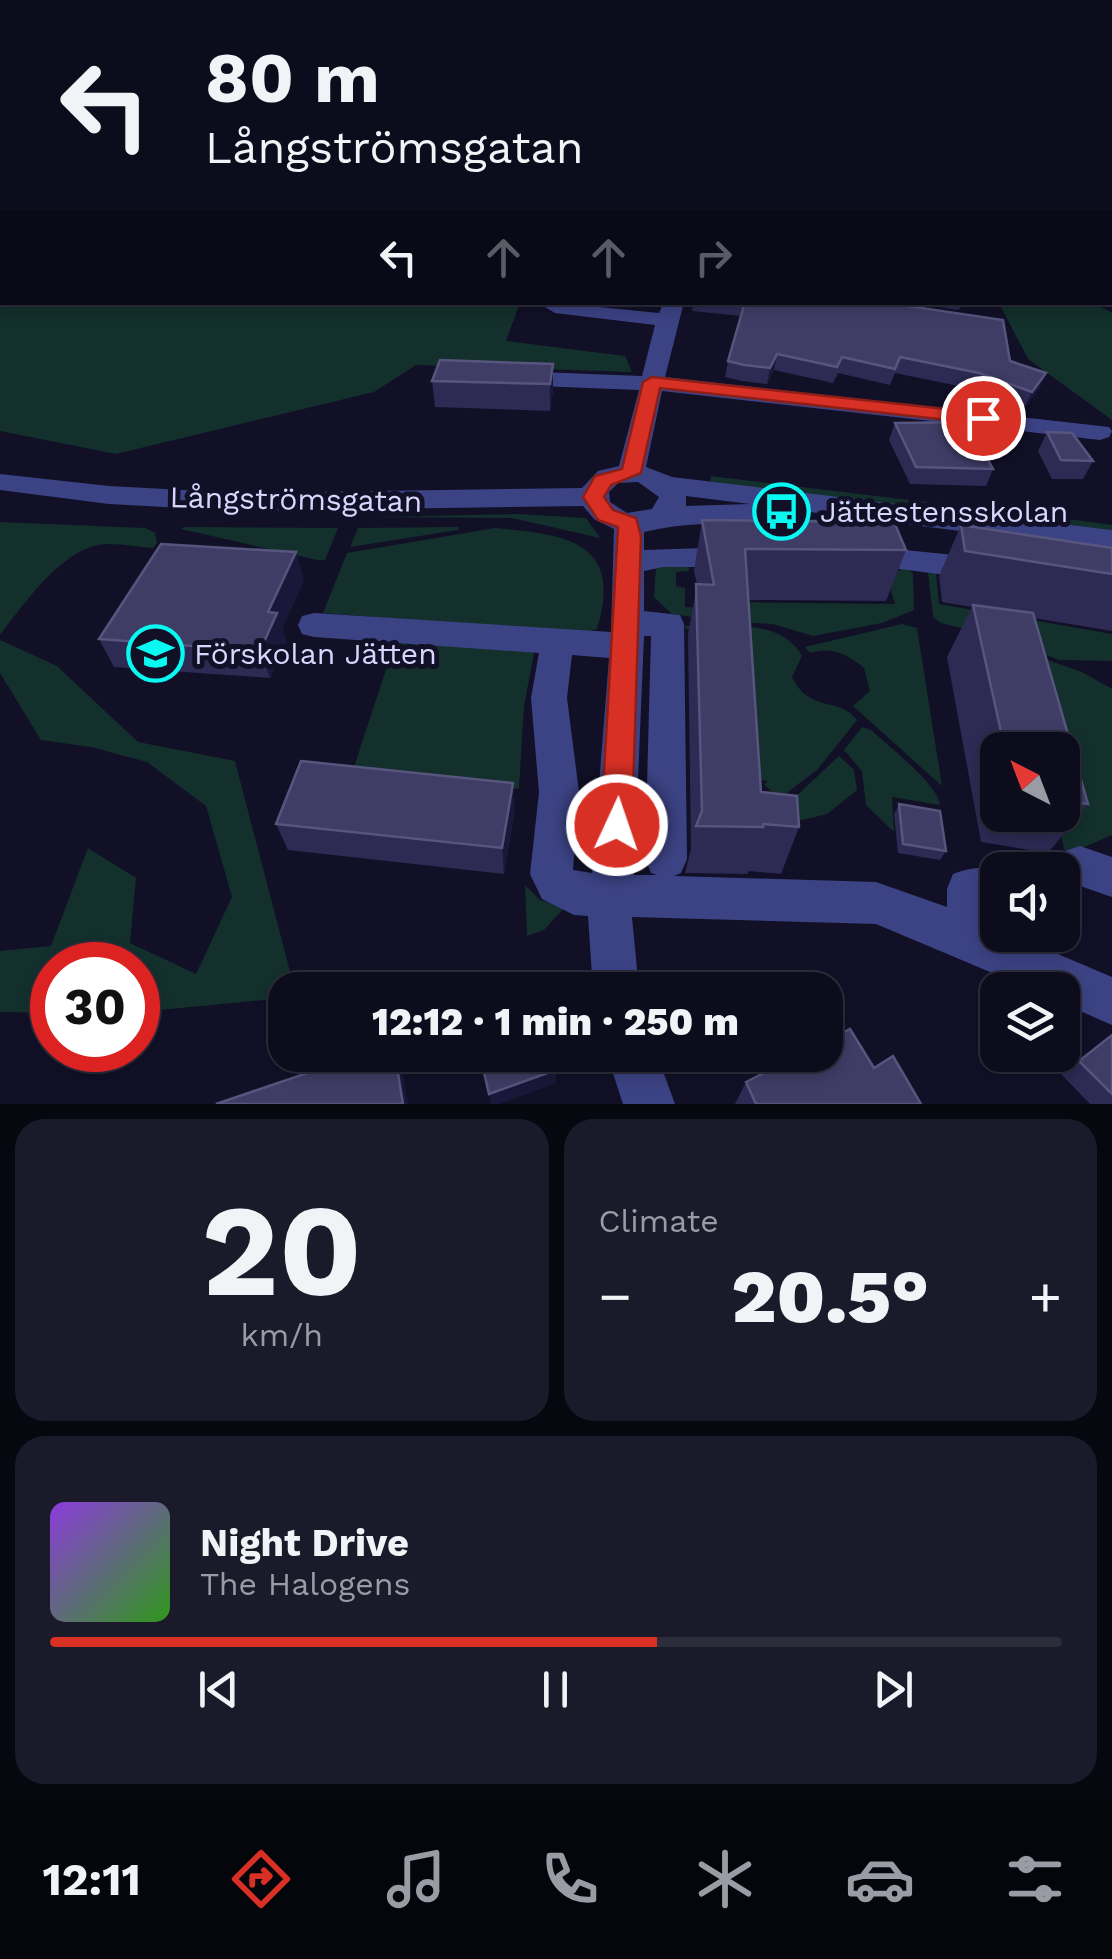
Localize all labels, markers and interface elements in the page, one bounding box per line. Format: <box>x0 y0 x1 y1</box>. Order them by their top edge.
text: 80 m <box>205 37 380 119</box>
icon: left <box>40 40 170 170</box>
text: Långströmsgatan <box>205 121 584 174</box>
icon: left <box>371 230 426 285</box>
icon: ahead <box>476 230 531 285</box>
icon: ahead <box>581 230 636 285</box>
icon: right <box>686 230 741 285</box>
pin <box>941 376 1026 461</box>
icon: arrive <box>956 391 1011 446</box>
street label: Långströmsgatan <box>169 479 423 519</box>
bus stop icon: Jättestensskolan <box>751 481 811 541</box>
place label: Jättestensskolan <box>820 494 1068 529</box>
school or university icon: Förskolan Jätten <box>125 623 185 683</box>
place label: Förskolan Jätten <box>194 636 437 671</box>
north arrow <box>980 732 1080 832</box>
map controls <box>980 732 1080 1072</box>
position arrow <box>565 773 669 877</box>
button: sound <box>980 852 1080 952</box>
speed limit sign: 30 <box>30 942 160 1072</box>
button: layers <box>980 972 1080 1072</box>
text: 12:12 · 1 min · 250 m <box>372 1000 739 1044</box>
text: 20 <box>201 1174 362 1327</box>
text: Climate <box>599 1202 719 1240</box>
text: 20.5° <box>731 1252 929 1340</box>
text: − <box>599 1264 632 1328</box>
text: + <box>1029 1264 1062 1328</box>
text: km/h <box>241 1316 323 1354</box>
text: Night Drive <box>200 1521 409 1565</box>
text: The Halogens <box>200 1565 410 1603</box>
icon: previous <box>191 1662 246 1717</box>
icon: pause <box>528 1662 583 1717</box>
icon: next <box>866 1662 921 1717</box>
icon: directions <box>226 1844 296 1914</box>
icon: music <box>381 1844 451 1914</box>
icon: phone <box>535 1844 605 1914</box>
icon: climate <box>690 1844 760 1914</box>
icon: car <box>845 1844 915 1914</box>
icon: filters <box>1000 1844 1070 1914</box>
text: 12:11 <box>42 1853 141 1906</box>

